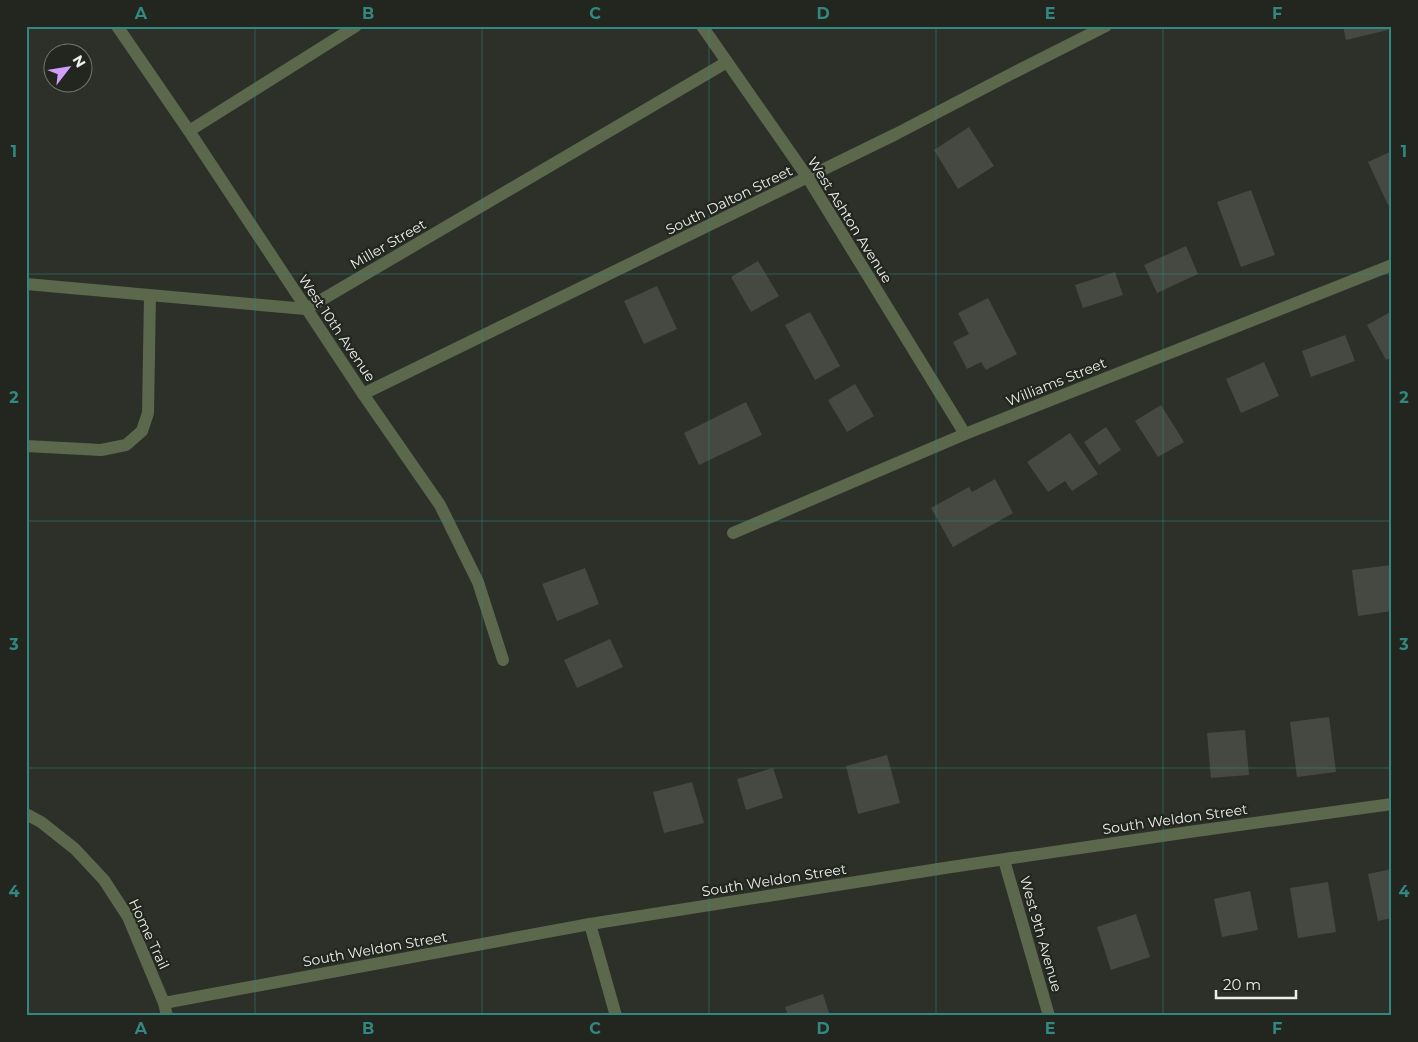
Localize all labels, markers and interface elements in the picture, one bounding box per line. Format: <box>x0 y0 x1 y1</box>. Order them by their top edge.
text: A <box>134 4 148 23</box>
text: B <box>362 4 374 23</box>
text: C <box>589 4 601 23</box>
text: D <box>816 4 830 23</box>
text: E <box>1045 4 1055 23</box>
text: F <box>1272 4 1282 23</box>
north arrow <box>42 42 92 92</box>
text: N <box>69 52 90 71</box>
text: 1 <box>11 142 17 161</box>
text: 1 <box>1401 142 1407 161</box>
street label: West Ashton Avenue <box>804 153 896 287</box>
street label: South Dalton Street <box>663 161 796 239</box>
street label: Miller Street <box>347 215 429 273</box>
street label: West 10th Avenue <box>294 271 380 385</box>
street label: Williams Street <box>1003 354 1109 410</box>
text: 2 <box>9 388 19 407</box>
text: 2 <box>1399 388 1409 407</box>
text: 3 <box>8 635 19 654</box>
text: 3 <box>1398 635 1409 654</box>
street label: South Weldon Street <box>1101 800 1249 838</box>
street label: South Weldon Street <box>700 860 848 900</box>
street label: West 9th Avenue <box>1016 874 1066 994</box>
text: 4 <box>8 882 20 901</box>
text: 4 <box>1398 882 1410 901</box>
street label: Home Trail <box>125 896 173 972</box>
street label: South Weldon Street <box>301 927 449 971</box>
scale bar <box>1216 967 1296 999</box>
text: 20 m <box>1223 975 1261 994</box>
text: A <box>134 1019 148 1038</box>
text: B <box>362 1019 374 1038</box>
text: C <box>589 1019 601 1038</box>
text: D <box>816 1019 830 1038</box>
text: E <box>1045 1019 1055 1038</box>
text: F <box>1272 1019 1282 1038</box>

